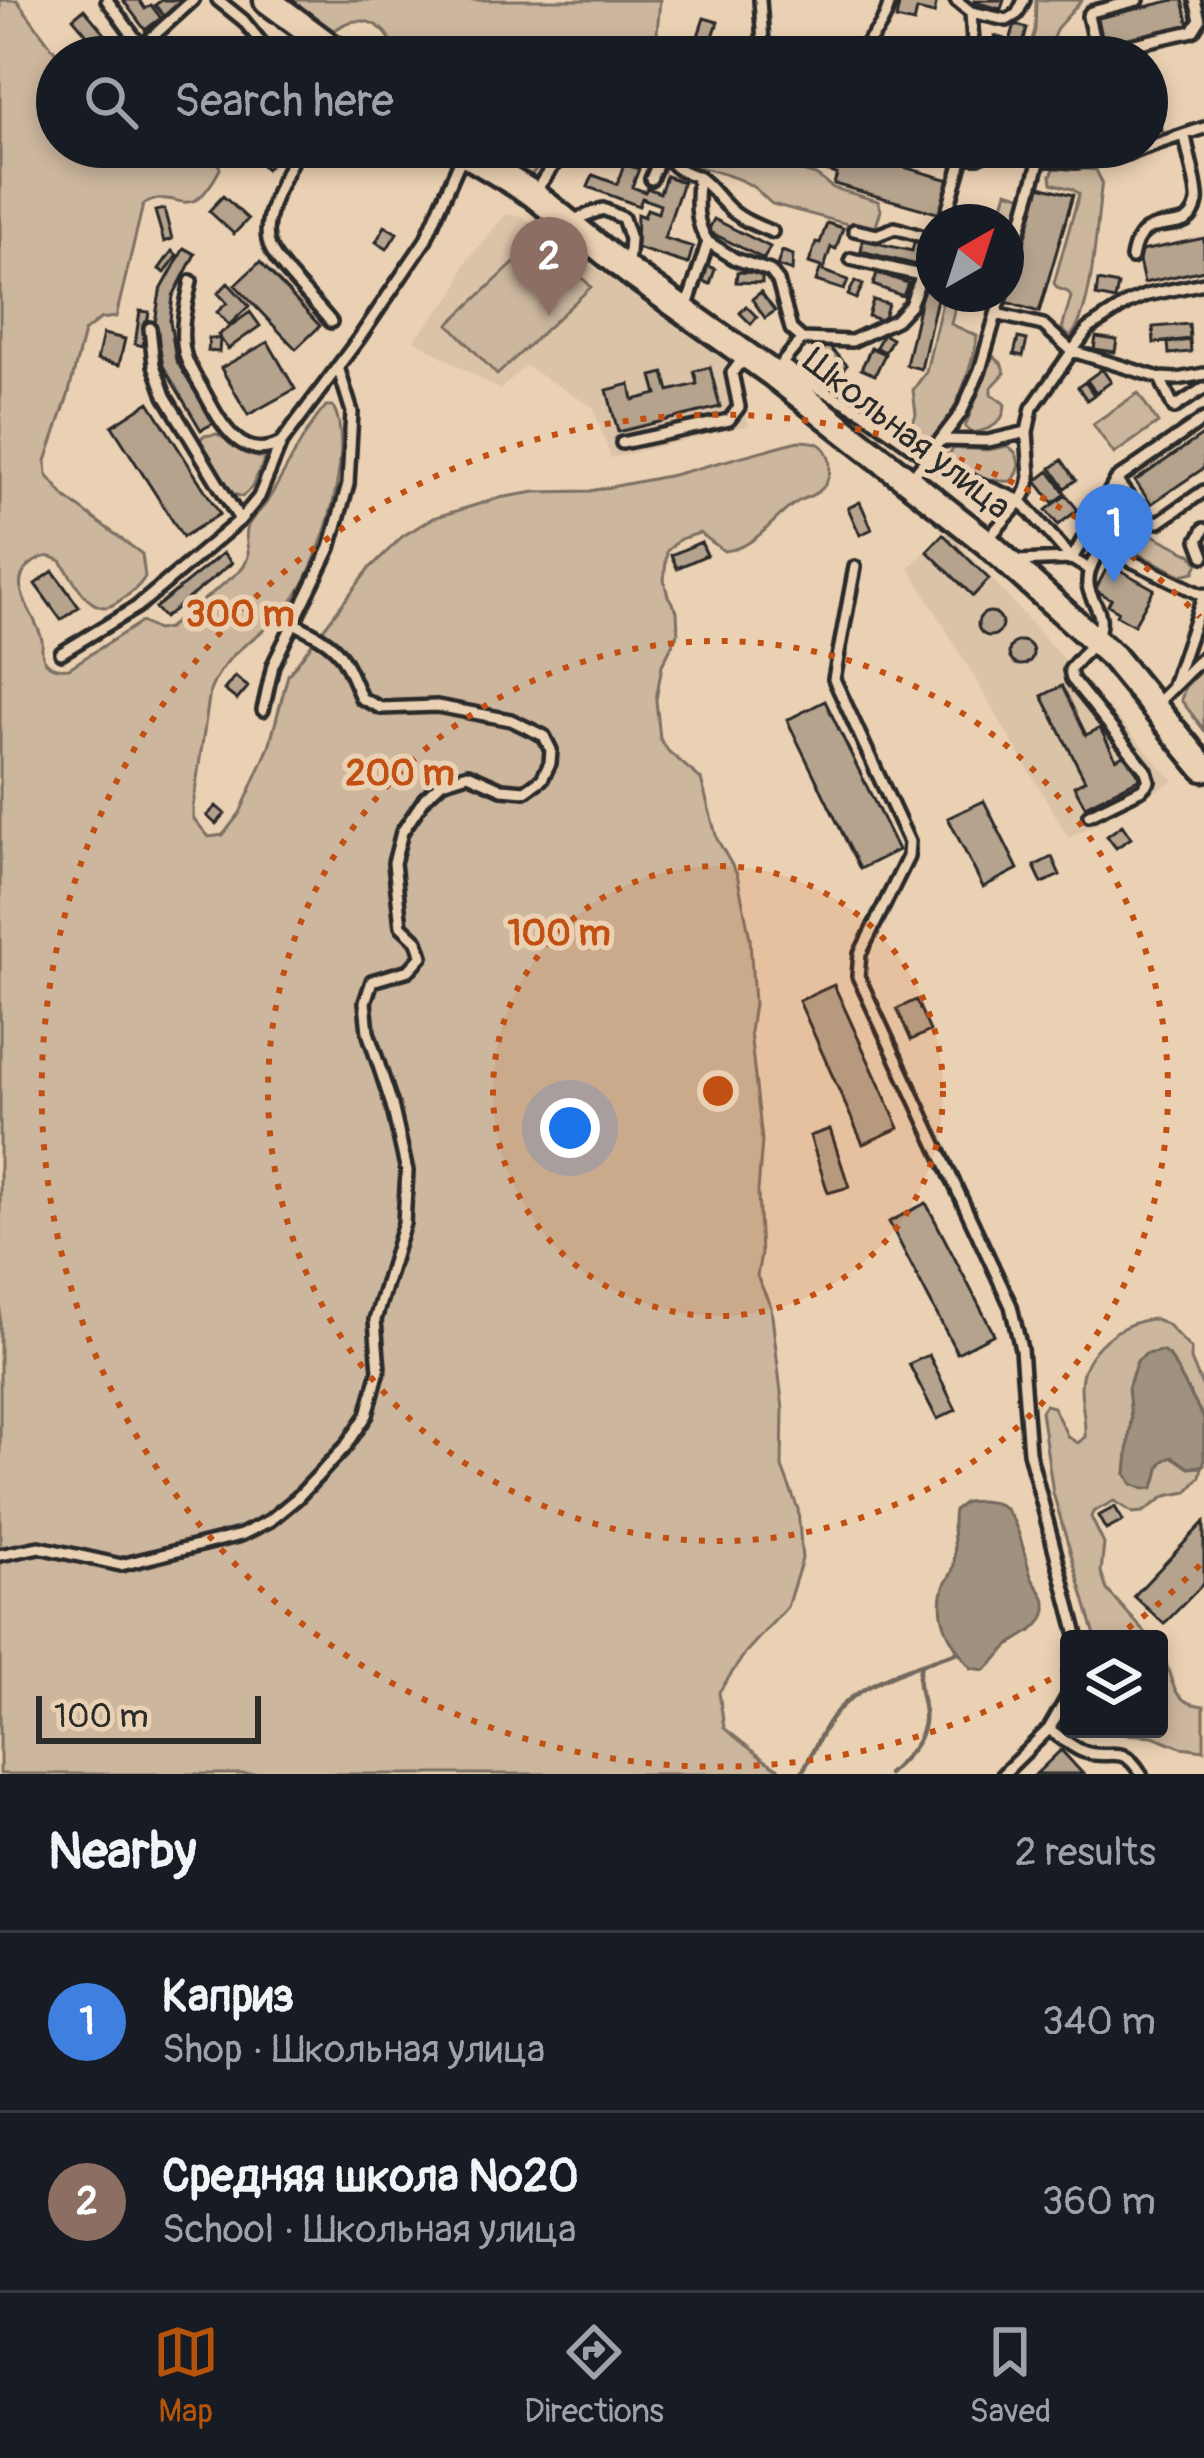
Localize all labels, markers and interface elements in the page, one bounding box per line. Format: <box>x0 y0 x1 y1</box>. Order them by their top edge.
search box <box>36 36 1168 168</box>
icon: search <box>78 69 144 135</box>
text: Search here <box>174 74 394 130</box>
north arrow <box>916 204 1024 312</box>
pin: 2 <box>510 217 588 316</box>
street label: Школьная улица <box>794 339 1020 529</box>
pin: 1 <box>1075 484 1153 583</box>
text: 300 m <box>185 592 295 637</box>
text: 200 m <box>345 751 455 796</box>
text: 100 m <box>507 911 611 956</box>
centre of rings <box>697 1070 739 1112</box>
your location <box>540 1098 600 1158</box>
map controls <box>1060 1630 1168 1738</box>
button: layers <box>1060 1630 1168 1738</box>
scale bar <box>36 1690 261 1743</box>
text: 100 m <box>54 1696 148 1737</box>
text: Nearby <box>48 1820 196 1884</box>
text: 2 results <box>1015 1828 1156 1877</box>
text: Каприз <box>162 1969 295 2025</box>
text: 1 <box>79 1997 95 2046</box>
text: 340 m <box>1042 1997 1156 2046</box>
text: Shop · Школьная улица <box>162 2025 545 2074</box>
text: Средняя школа №20 <box>162 2149 579 2205</box>
text: 2 <box>76 2177 98 2226</box>
text: 360 m <box>1042 2177 1156 2226</box>
text: School · Школьная улица <box>162 2205 576 2254</box>
tab: Map <box>153 2319 219 2432</box>
tab: Directions <box>524 2319 664 2432</box>
tab: Saved <box>969 2319 1051 2432</box>

